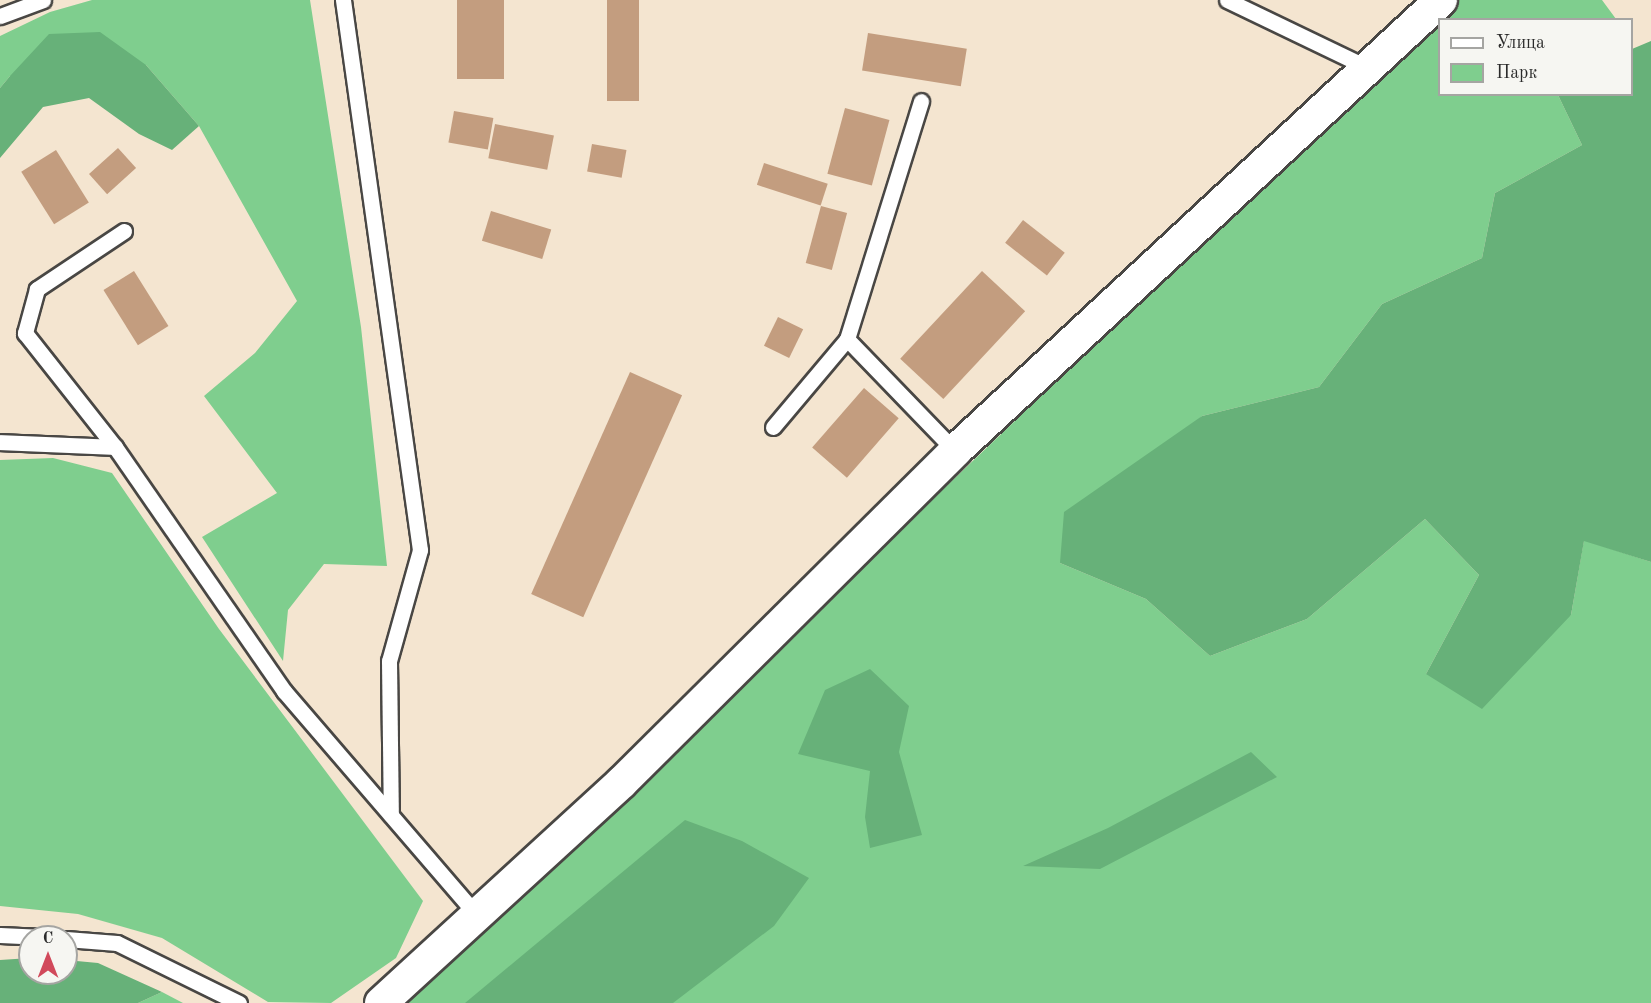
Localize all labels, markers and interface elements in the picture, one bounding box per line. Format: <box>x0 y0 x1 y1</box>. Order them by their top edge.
legend <box>1438 18 1633 96</box>
text: Улица <box>1496 34 1545 52</box>
text: Парк <box>1496 64 1537 82</box>
north arrow <box>18 925 78 985</box>
text: С <box>43 931 53 947</box>

